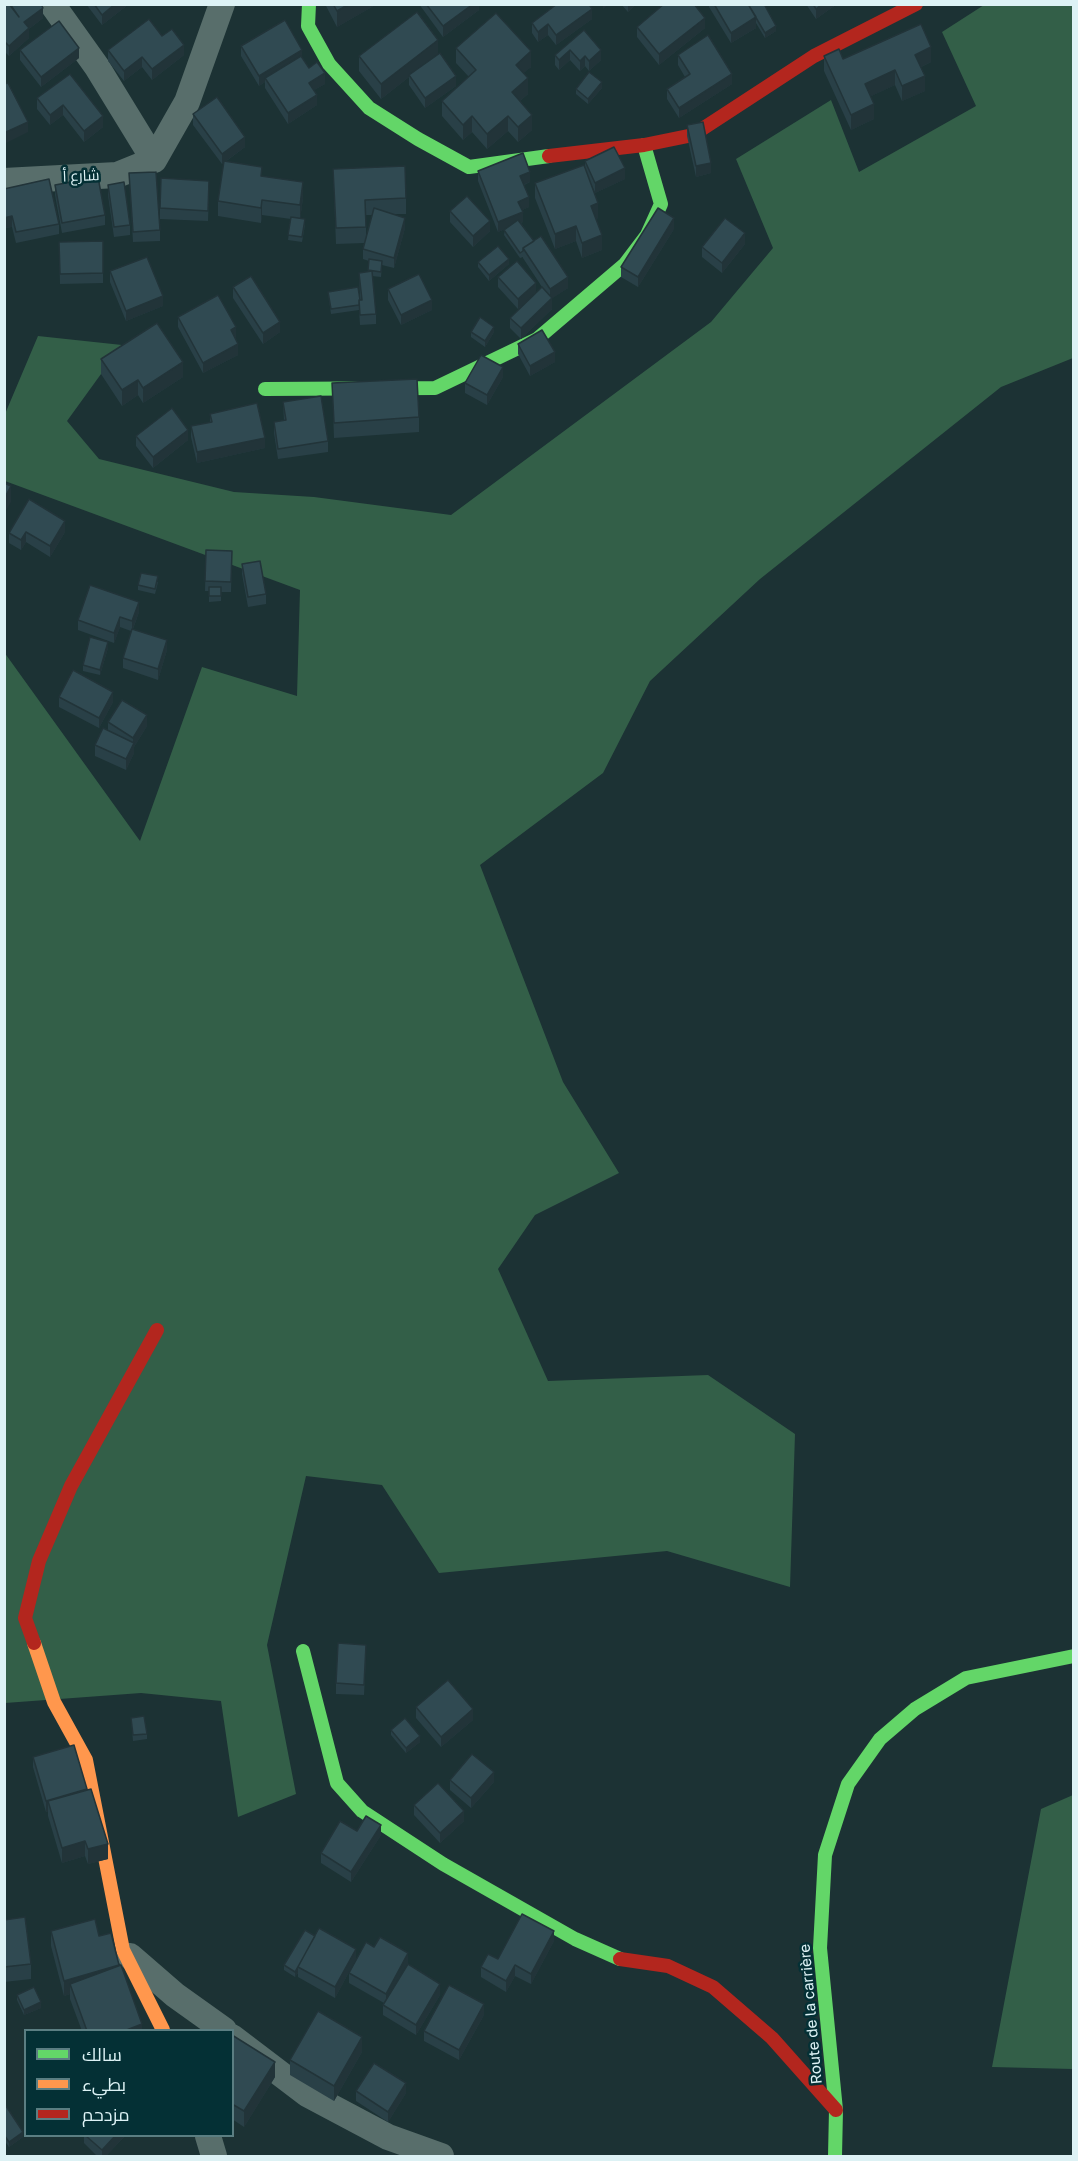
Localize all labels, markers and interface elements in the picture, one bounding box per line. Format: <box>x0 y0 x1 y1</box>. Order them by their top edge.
street label: شارع أ <box>62 166 100 186</box>
street label: Route de la carrière <box>796 1943 826 2085</box>
legend <box>24 2029 234 2137</box>
text: سالك <box>82 2043 122 2065</box>
text: بطيء <box>82 2073 126 2095</box>
text: مزدحم <box>82 2103 130 2125</box>

